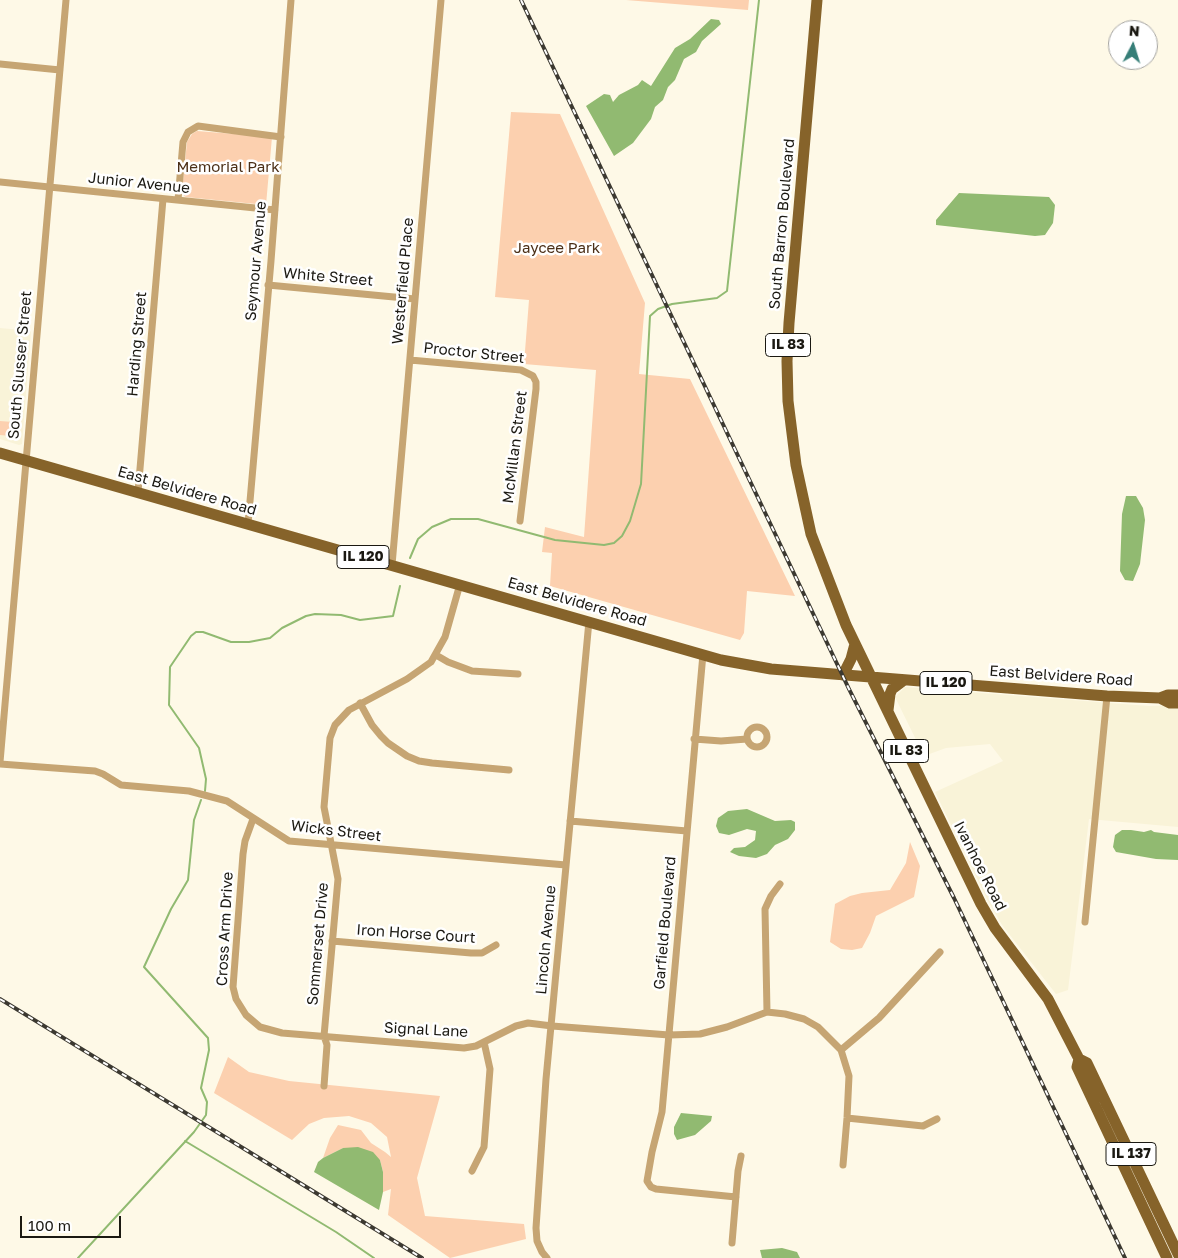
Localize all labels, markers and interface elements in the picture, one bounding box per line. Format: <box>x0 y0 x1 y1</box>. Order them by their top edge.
north arrow <box>1108 20 1158 70</box>
text: N <box>1128 22 1140 39</box>
street label: South Barron Boulevard <box>766 138 798 310</box>
park label: Memorial Park <box>176 158 280 176</box>
street label: Junior Avenue <box>87 169 191 197</box>
street label: Seymour Avenue <box>242 200 270 322</box>
street label: Westerfield Place <box>388 217 418 345</box>
park label: Jaycee Park <box>514 239 600 257</box>
street label: White Street <box>282 264 374 290</box>
street label: South Slusser Street <box>5 290 35 440</box>
street label: Harding Street <box>123 291 151 397</box>
road number: IL 83 <box>766 334 810 356</box>
street label: Proctor Street <box>422 339 526 367</box>
street label: McMillan Street <box>499 390 531 504</box>
street label: East Belvidere Road <box>115 463 259 519</box>
road number: IL 120 <box>337 546 389 568</box>
street label: East Belvidere Road <box>505 574 649 630</box>
street label: East Belvidere Road <box>989 662 1133 690</box>
road number: IL 120 <box>920 671 972 694</box>
road number: IL 83 <box>884 739 928 762</box>
street label: Wicks Street <box>290 817 382 845</box>
street label: Ivanhoe Road <box>950 818 1010 914</box>
street label: Garfield Boulevard <box>650 856 680 990</box>
street label: Cross Arm Drive <box>213 871 237 987</box>
street label: Sommerset Drive <box>304 882 332 1006</box>
street label: Lincoln Avenue <box>532 885 560 995</box>
street label: Iron Horse Court <box>356 921 476 947</box>
street label: Signal Lane <box>383 1019 469 1041</box>
road number: IL 137 <box>1106 1142 1156 1166</box>
scale bar <box>22 1206 124 1238</box>
text: 100 m <box>28 1216 71 1234</box>

